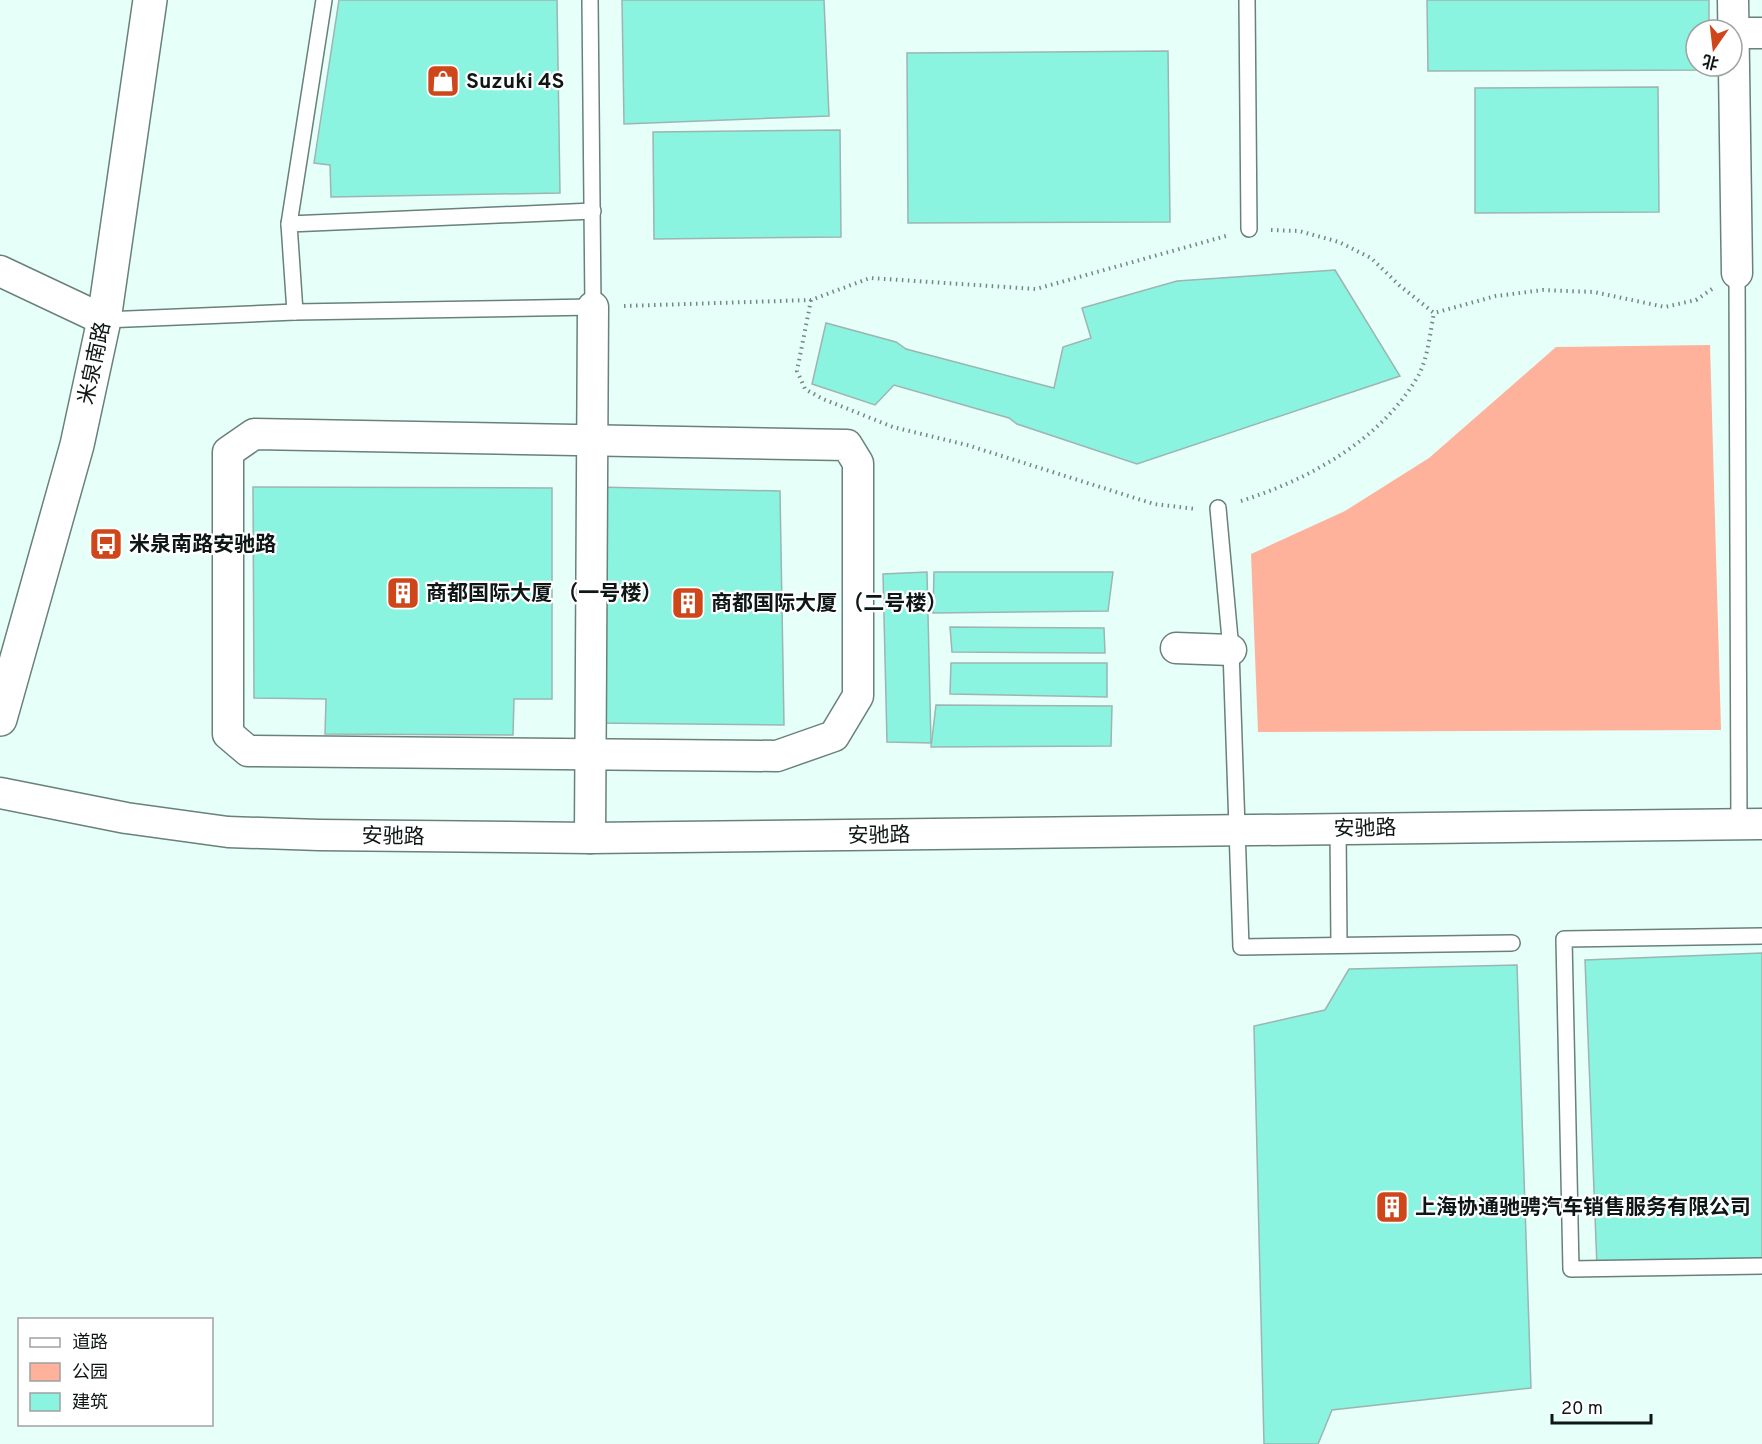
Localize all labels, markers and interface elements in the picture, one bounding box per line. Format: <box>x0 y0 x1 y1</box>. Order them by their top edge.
north arrow <box>1684 18 1744 78</box>
text: 北 <box>1701 49 1721 72</box>
shop icon: Suzuki 4S <box>425 63 461 99</box>
place label: Suzuki 4S <box>466 69 564 96</box>
street label: 米泉南路 <box>74 319 117 407</box>
bus stop icon: 米泉南路安驰路 <box>88 526 124 562</box>
place label: 米泉南路安驰路 <box>129 532 276 559</box>
building icon: 商都国际大厦 （一号楼） <box>385 575 421 611</box>
place label: 商都国际大厦 （一号楼） <box>426 581 662 608</box>
building icon: 商都国际大厦 （二号楼） <box>670 585 706 621</box>
place label: 商都国际大厦 （二号楼） <box>711 591 947 618</box>
street label: 安驰路 <box>1333 815 1397 844</box>
street label: 安驰路 <box>847 822 911 851</box>
street label: 安驰路 <box>361 823 425 852</box>
building icon: 上海协通驰骋汽车销售服务有限公司 <box>1374 1189 1410 1225</box>
place label: 上海协通驰骋汽车销售服务有限公司 <box>1415 1195 1751 1222</box>
legend <box>18 1318 213 1426</box>
text: 道路 <box>72 1332 108 1355</box>
text: 公园 <box>72 1362 108 1385</box>
scale bar <box>1552 1387 1651 1425</box>
text: 建筑 <box>72 1392 108 1415</box>
text: 20 m <box>1561 1398 1603 1421</box>

